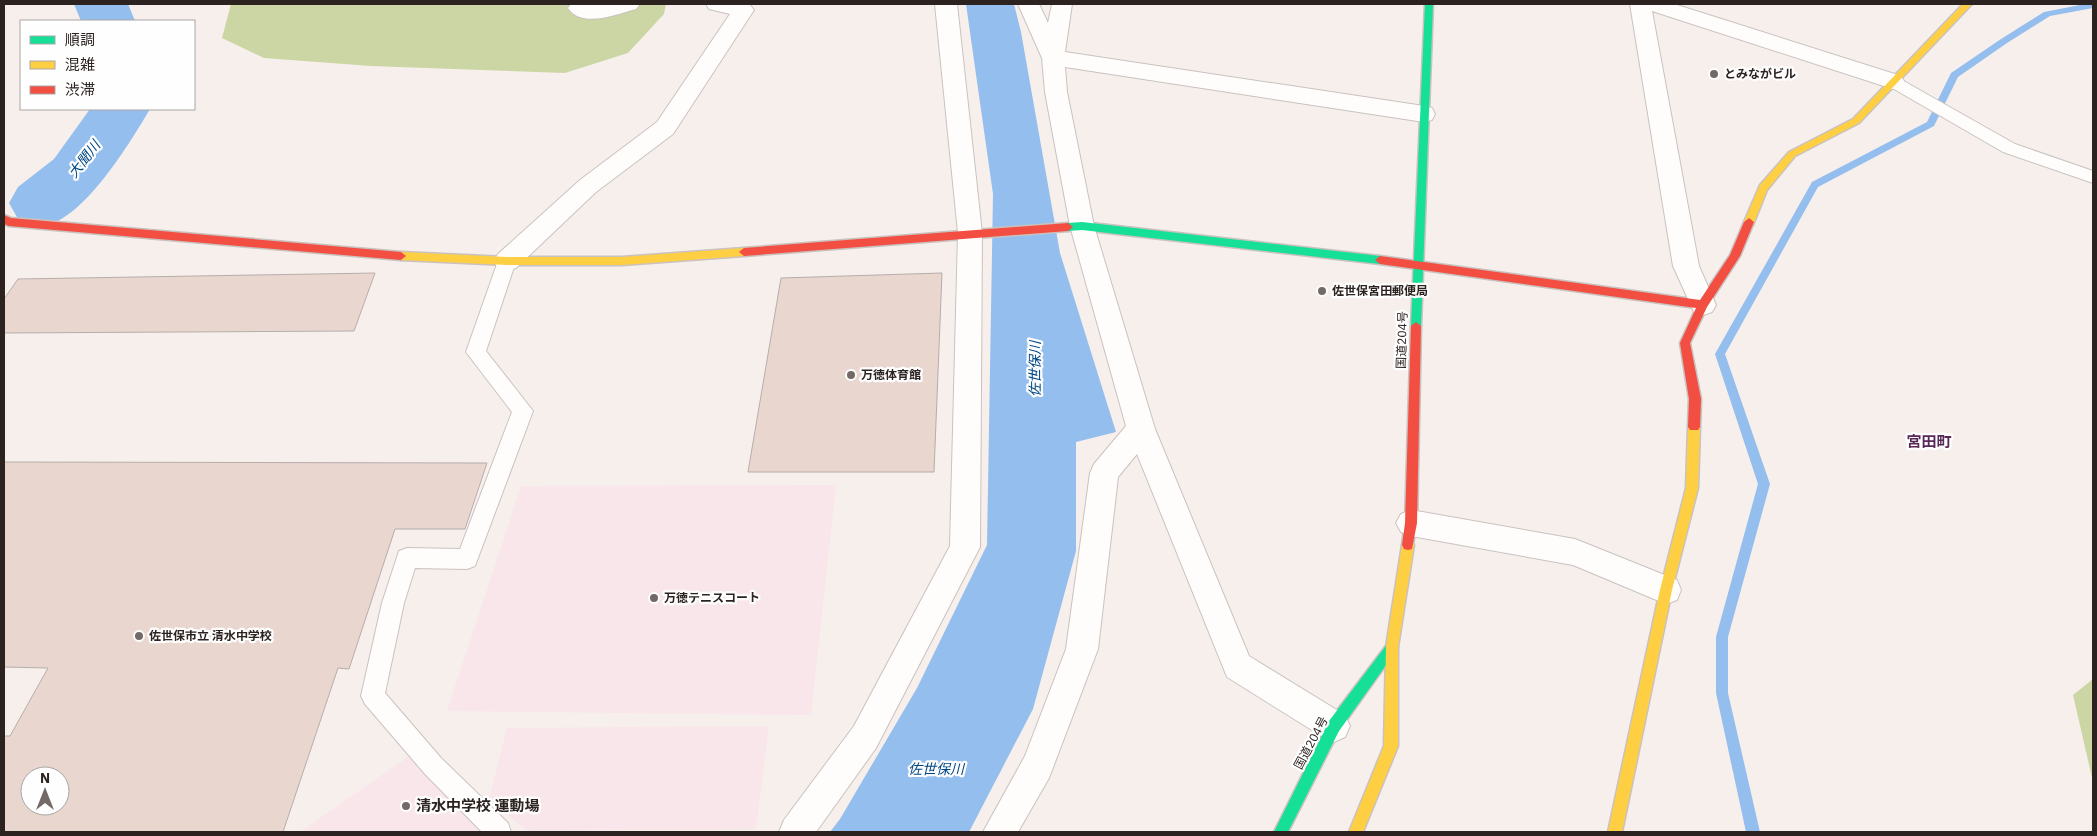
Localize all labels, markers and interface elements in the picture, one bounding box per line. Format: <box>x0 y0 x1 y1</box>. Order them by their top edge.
legend <box>20 20 195 110</box>
text: 順調 <box>65 30 95 49</box>
text: 混雑 <box>65 55 95 74</box>
place label: とみながビル <box>1724 66 1796 81</box>
marker: とみながビル <box>1708 68 1720 80</box>
text: 渋滞 <box>65 80 95 99</box>
water label: 大聞川 <box>64 135 105 181</box>
place label: 佐世保宮田郵便局 <box>1332 283 1428 298</box>
marker: 佐世保宮田郵便局 <box>1316 285 1328 297</box>
street label: 国道204号 <box>1393 311 1410 369</box>
water label: 佐世保川 <box>1026 339 1044 397</box>
place label: 万徳体育館 <box>861 367 921 382</box>
marker: 万徳体育館 <box>845 369 857 381</box>
district label: 宮田町 <box>1906 432 1952 451</box>
place label: 万徳テニスコート <box>664 590 760 605</box>
marker: 万徳テニスコート <box>648 592 660 604</box>
place label: 佐世保市立 清水中学校 <box>149 628 272 643</box>
marker: 佐世保市立 清水中学校 <box>133 630 145 642</box>
street label: 国道204号 <box>1290 714 1331 772</box>
water label: 佐世保川 <box>908 760 966 778</box>
north arrow <box>20 766 70 816</box>
text: N <box>40 769 50 787</box>
place label: 清水中学校 運動場 <box>416 796 540 815</box>
marker: 清水中学校 運動場 <box>400 800 412 812</box>

